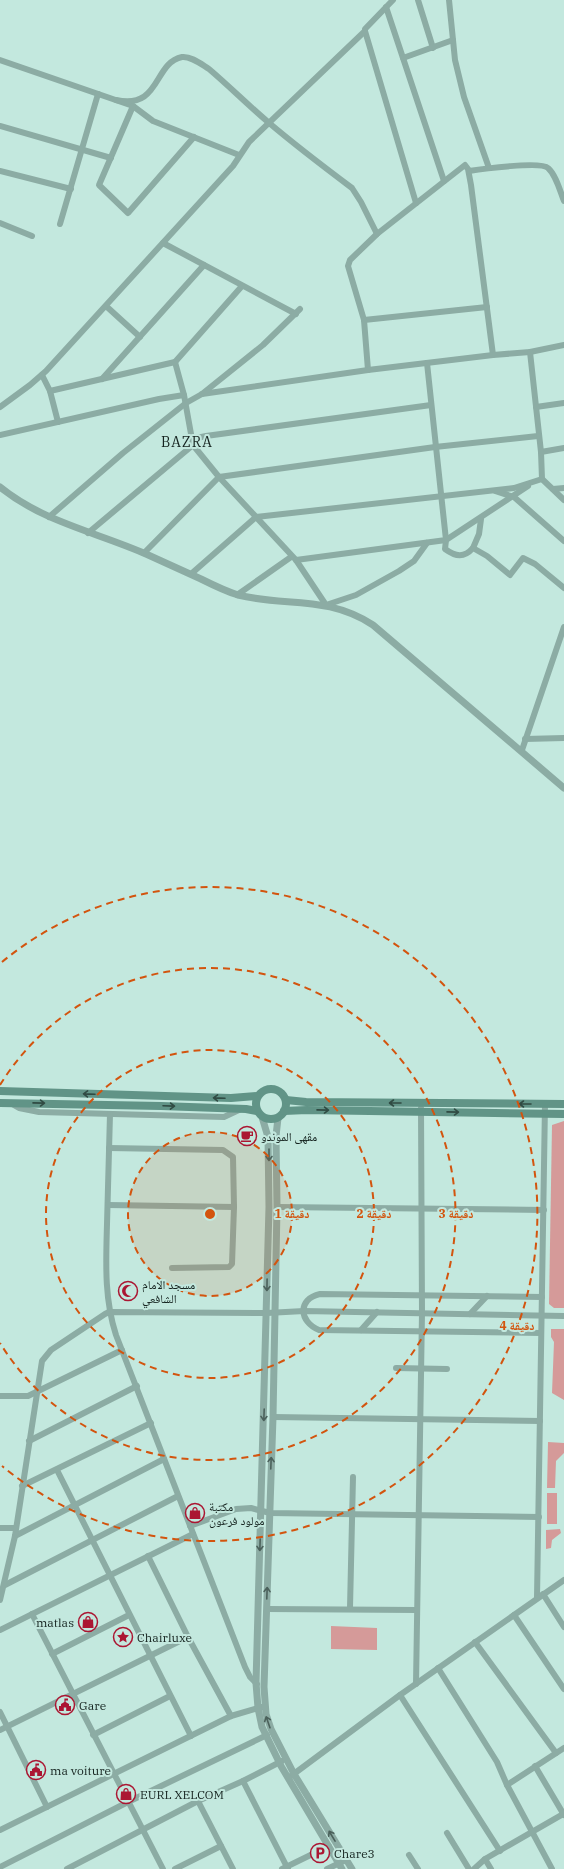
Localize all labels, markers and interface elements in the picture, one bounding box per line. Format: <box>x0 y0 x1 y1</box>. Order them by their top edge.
district label: BAZRA <box>161 433 213 451</box>
one-way arrow <box>83 1090 96 1098</box>
one-way arrow <box>213 1094 226 1102</box>
one-way arrow <box>32 1099 45 1107</box>
one-way arrow <box>389 1099 402 1106</box>
one-way arrow <box>519 1100 532 1108</box>
one-way arrow <box>162 1102 175 1110</box>
one-way arrow <box>316 1106 329 1114</box>
one-way arrow <box>446 1108 459 1116</box>
cafe icon: مقهى الموندو <box>236 1125 258 1147</box>
place label: مقهى الموندو <box>261 1129 317 1144</box>
one-way arrow <box>265 1148 273 1161</box>
text: 1 دقيقة <box>274 1206 310 1221</box>
text: 2 دقيقة <box>356 1206 392 1221</box>
text: 3 دقيقة <box>438 1206 474 1221</box>
centre of rings <box>203 1207 217 1221</box>
place label: مسجد الامام الشافعي <box>142 1277 195 1309</box>
one-way arrow <box>263 1278 271 1291</box>
mosque icon: مسجد الامام الشافعي <box>117 1280 139 1302</box>
text: 4 دقيقة <box>499 1318 535 1333</box>
one-way arrow <box>260 1408 268 1421</box>
one-way arrow <box>268 1457 275 1470</box>
place label: مكتبة مولود فرعون <box>209 1499 265 1528</box>
shop icon: مكتبة مولود فرعون <box>184 1502 206 1524</box>
one-way arrow <box>256 1538 264 1551</box>
one-way arrow <box>263 1587 271 1600</box>
shop icon: matlas <box>77 1611 99 1633</box>
place label: matlas <box>36 1615 74 1630</box>
place icon: Chairluxe <box>112 1626 134 1648</box>
place label: Chairluxe <box>137 1630 192 1645</box>
public building icon: Gare <box>54 1694 76 1716</box>
place label: Gare <box>79 1698 106 1713</box>
one-way arrow <box>264 1717 272 1729</box>
public building icon: ma voiture <box>25 1759 47 1781</box>
place label: ma voiture <box>50 1763 111 1778</box>
shop icon: EURL XELCOM <box>115 1783 137 1805</box>
place label: EURL XELCOM <box>140 1787 224 1802</box>
one-way arrow <box>327 1830 335 1842</box>
parking icon: Chare3 <box>309 1842 331 1864</box>
place label: Chare3 <box>334 1846 375 1861</box>

